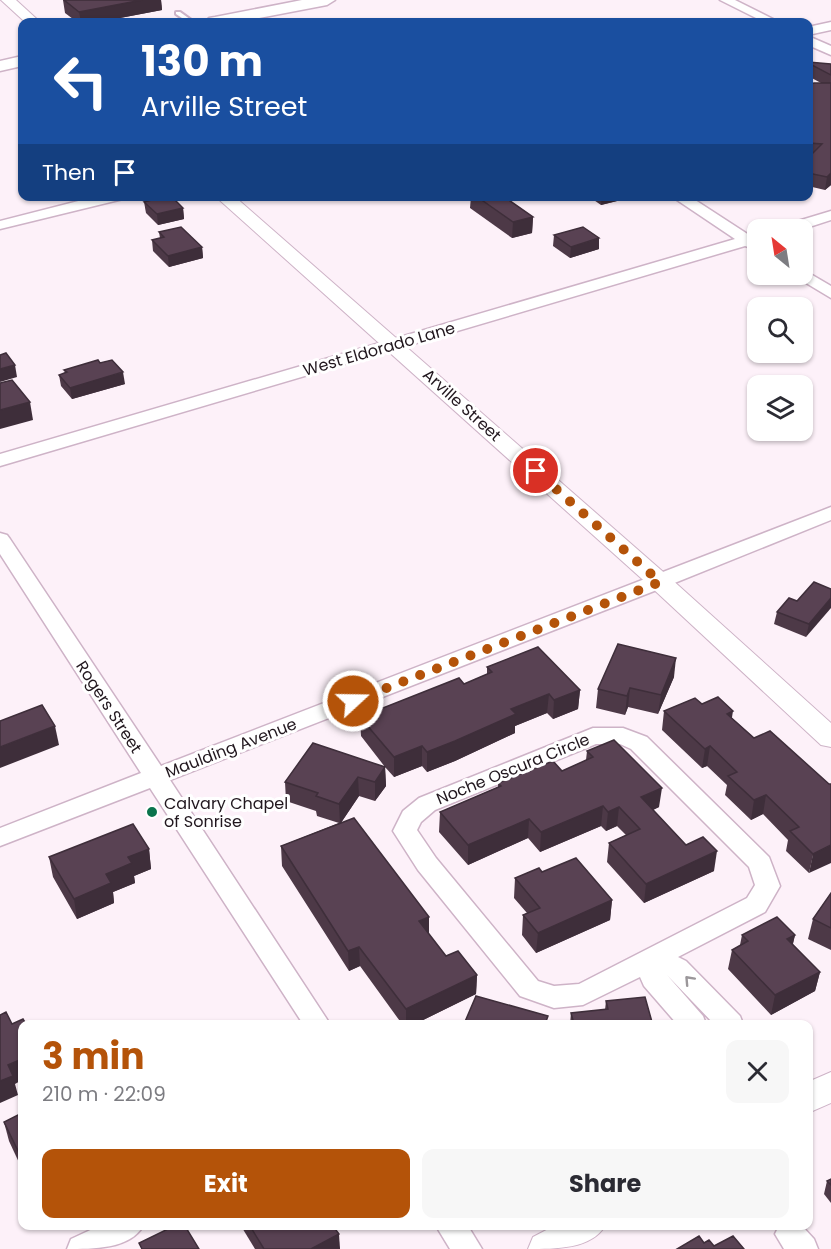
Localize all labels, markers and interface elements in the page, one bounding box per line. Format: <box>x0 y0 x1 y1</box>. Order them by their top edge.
text: 130 m <box>141 32 263 91</box>
icon: left <box>42 42 120 120</box>
text: Arville Street <box>141 88 307 125</box>
icon: arrive <box>108 156 141 189</box>
text: Then <box>42 157 96 188</box>
north arrow <box>747 219 813 285</box>
map controls <box>747 219 813 441</box>
button: search <box>747 297 813 363</box>
street label: West Eldorado Lane <box>300 316 458 382</box>
street label: Arville Street <box>418 363 506 447</box>
button: layers <box>747 375 813 441</box>
pin <box>510 445 561 496</box>
icon: arrive <box>519 454 552 487</box>
street label: Rogers Street <box>70 656 148 758</box>
position arrow <box>321 669 385 733</box>
street label: Maulding Avenue <box>162 712 300 784</box>
street label: Noche Oscura Circle <box>433 728 593 810</box>
place label: Calvary Chapel of Sonrise <box>164 792 288 833</box>
marker: Calvary Chapel of Sonrise <box>145 805 159 819</box>
one-way arrow <box>685 976 696 987</box>
text: 3 min <box>42 1031 144 1082</box>
button: close <box>726 1040 789 1103</box>
text: 210 m · 22:09 <box>42 1080 166 1108</box>
button: Exit <box>42 1149 410 1218</box>
button: Share <box>422 1149 789 1218</box>

